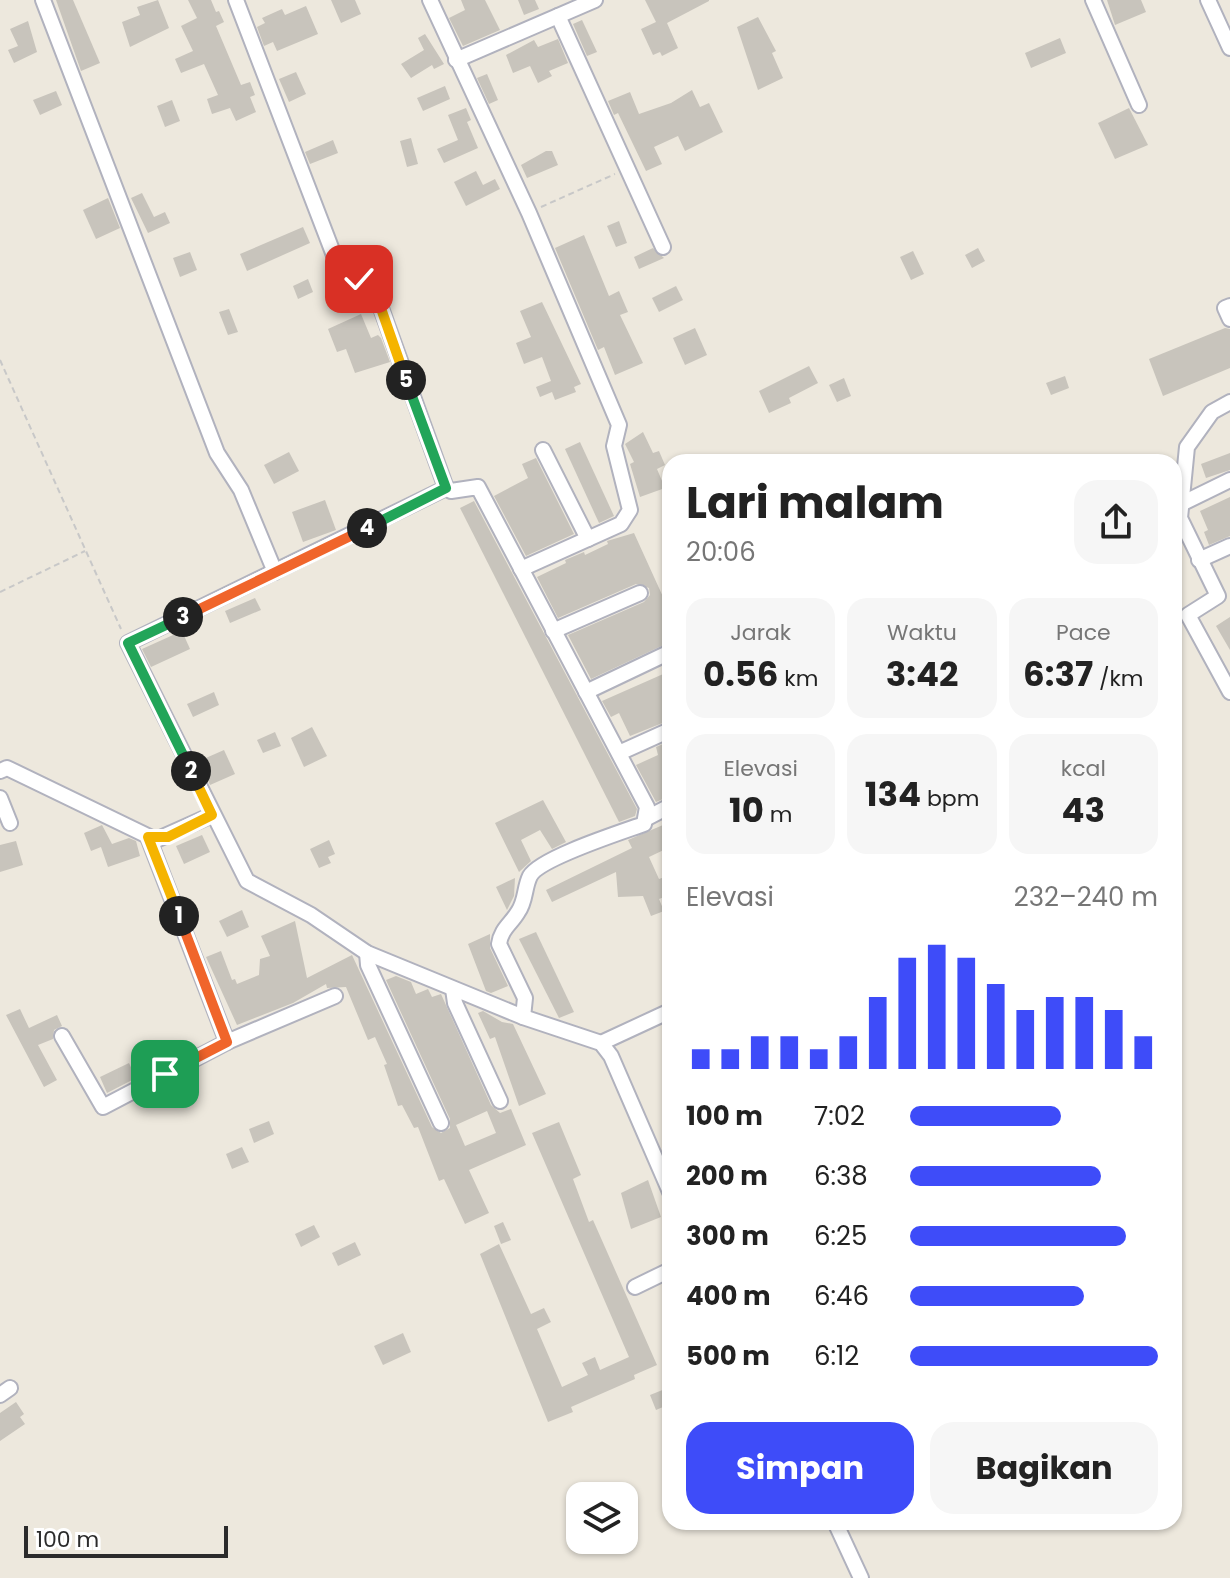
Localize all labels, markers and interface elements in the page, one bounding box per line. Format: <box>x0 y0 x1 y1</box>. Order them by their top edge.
pin <box>325 245 393 313</box>
icon: check <box>337 257 381 301</box>
pin: 5 <box>386 360 426 400</box>
text: 5 <box>399 364 413 395</box>
text: Lari malam <box>686 472 944 533</box>
button: share <box>1074 480 1158 564</box>
pin: 4 <box>347 508 387 548</box>
text: 4 <box>360 512 374 543</box>
text: 20:06 <box>686 534 756 570</box>
pin: 3 <box>163 597 203 637</box>
text: 3 <box>176 601 190 632</box>
text: Jarak <box>730 617 791 648</box>
text: Waktu <box>887 617 957 648</box>
text: Pace <box>1056 617 1111 648</box>
text: 0.56 <box>703 650 778 698</box>
text: 3:42 <box>886 650 958 698</box>
text: 6:37 <box>1023 650 1093 698</box>
text: km <box>778 663 818 694</box>
text: /km <box>1093 663 1144 694</box>
pin: 2 <box>171 751 211 791</box>
text: Elevasi <box>723 753 798 784</box>
text: kcal <box>1061 753 1106 784</box>
text: 2 <box>185 755 197 786</box>
text: 134 <box>865 770 921 818</box>
text: bpm <box>921 783 979 814</box>
text: 10 <box>729 786 764 834</box>
text: 43 <box>1062 786 1105 834</box>
text: m <box>764 799 792 830</box>
text: Elevasi <box>686 879 774 915</box>
text: 232–240 m <box>1014 879 1158 915</box>
pin: 1 <box>159 896 199 936</box>
text: 1 <box>175 900 183 931</box>
pin <box>131 1040 199 1108</box>
icon: arrive <box>143 1052 187 1096</box>
text: 100 m <box>686 1098 763 1134</box>
text: 7:02 <box>814 1098 865 1134</box>
text: 200 m <box>686 1158 768 1194</box>
text: 6:38 <box>814 1158 868 1194</box>
text: 300 m <box>686 1218 769 1254</box>
text: 6:25 <box>814 1218 867 1254</box>
text: 400 m <box>686 1278 771 1314</box>
text: 6:46 <box>814 1278 869 1314</box>
text: 500 m <box>686 1338 770 1374</box>
text: 6:12 <box>814 1338 859 1374</box>
button: Simpan <box>686 1422 914 1514</box>
button: Bagikan <box>930 1422 1158 1514</box>
map controls <box>566 1482 638 1554</box>
button: layers <box>566 1482 638 1554</box>
scale bar <box>24 1522 228 1558</box>
text: 100 m <box>36 1524 99 1555</box>

